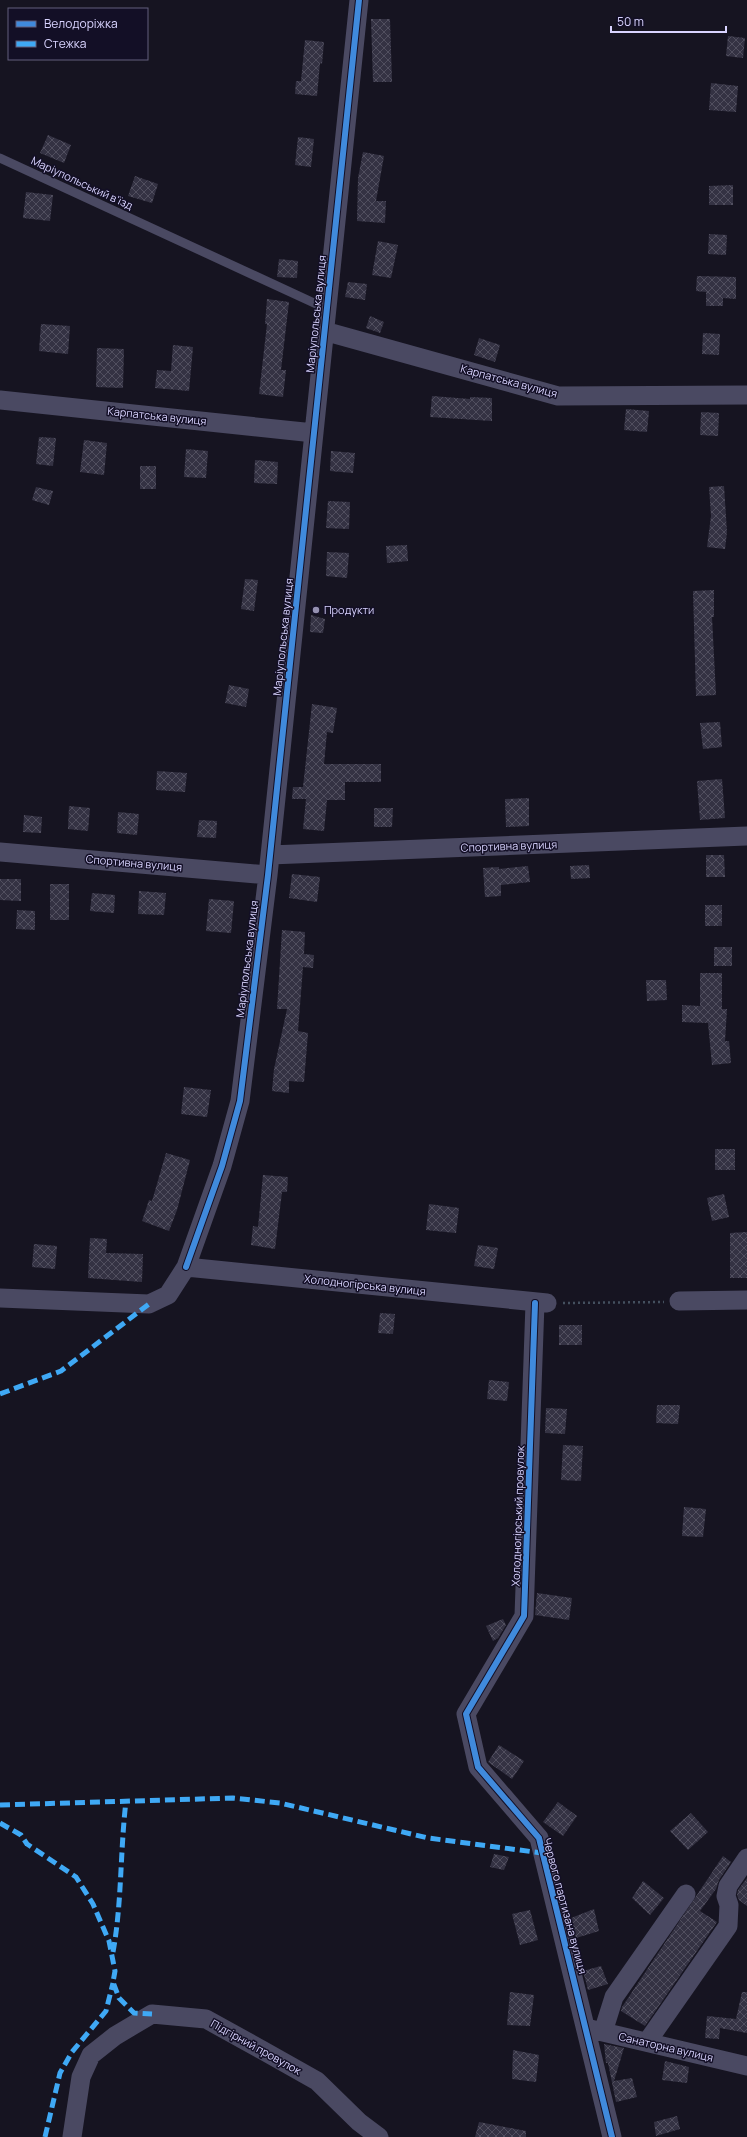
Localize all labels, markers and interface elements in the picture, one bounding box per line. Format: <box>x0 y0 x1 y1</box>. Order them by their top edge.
legend <box>8 8 148 60</box>
scale bar <box>611 8 726 34</box>
text: 50 m <box>617 13 644 30</box>
text: Велодоріжка <box>44 15 118 32</box>
text: Стежка <box>44 35 86 52</box>
street label: Маріупольський в'їзд <box>29 152 136 213</box>
street label: Маріупольська вулиця <box>302 255 329 373</box>
street label: Карпатська вулиця <box>459 360 559 401</box>
street label: Карпатська вулиця <box>107 403 207 428</box>
street label: Маріупольська вулиця <box>269 578 296 696</box>
place label: Продукти <box>324 602 374 617</box>
marker: Продукти <box>311 605 321 615</box>
street label: Спортивна вулиця <box>460 836 558 855</box>
street label: Спортивна вулиця <box>85 851 183 874</box>
street label: Маріупольська вулиця <box>232 900 261 1018</box>
street label: Холодногірська вулиця <box>303 1271 427 1298</box>
street label: Холодногірський провулок <box>508 1445 527 1587</box>
street label: Червого партизана вулиця <box>540 1836 591 1976</box>
street label: Підгірний провулок <box>208 2015 305 2078</box>
street label: Санаторна вулиця <box>617 2028 715 2065</box>

